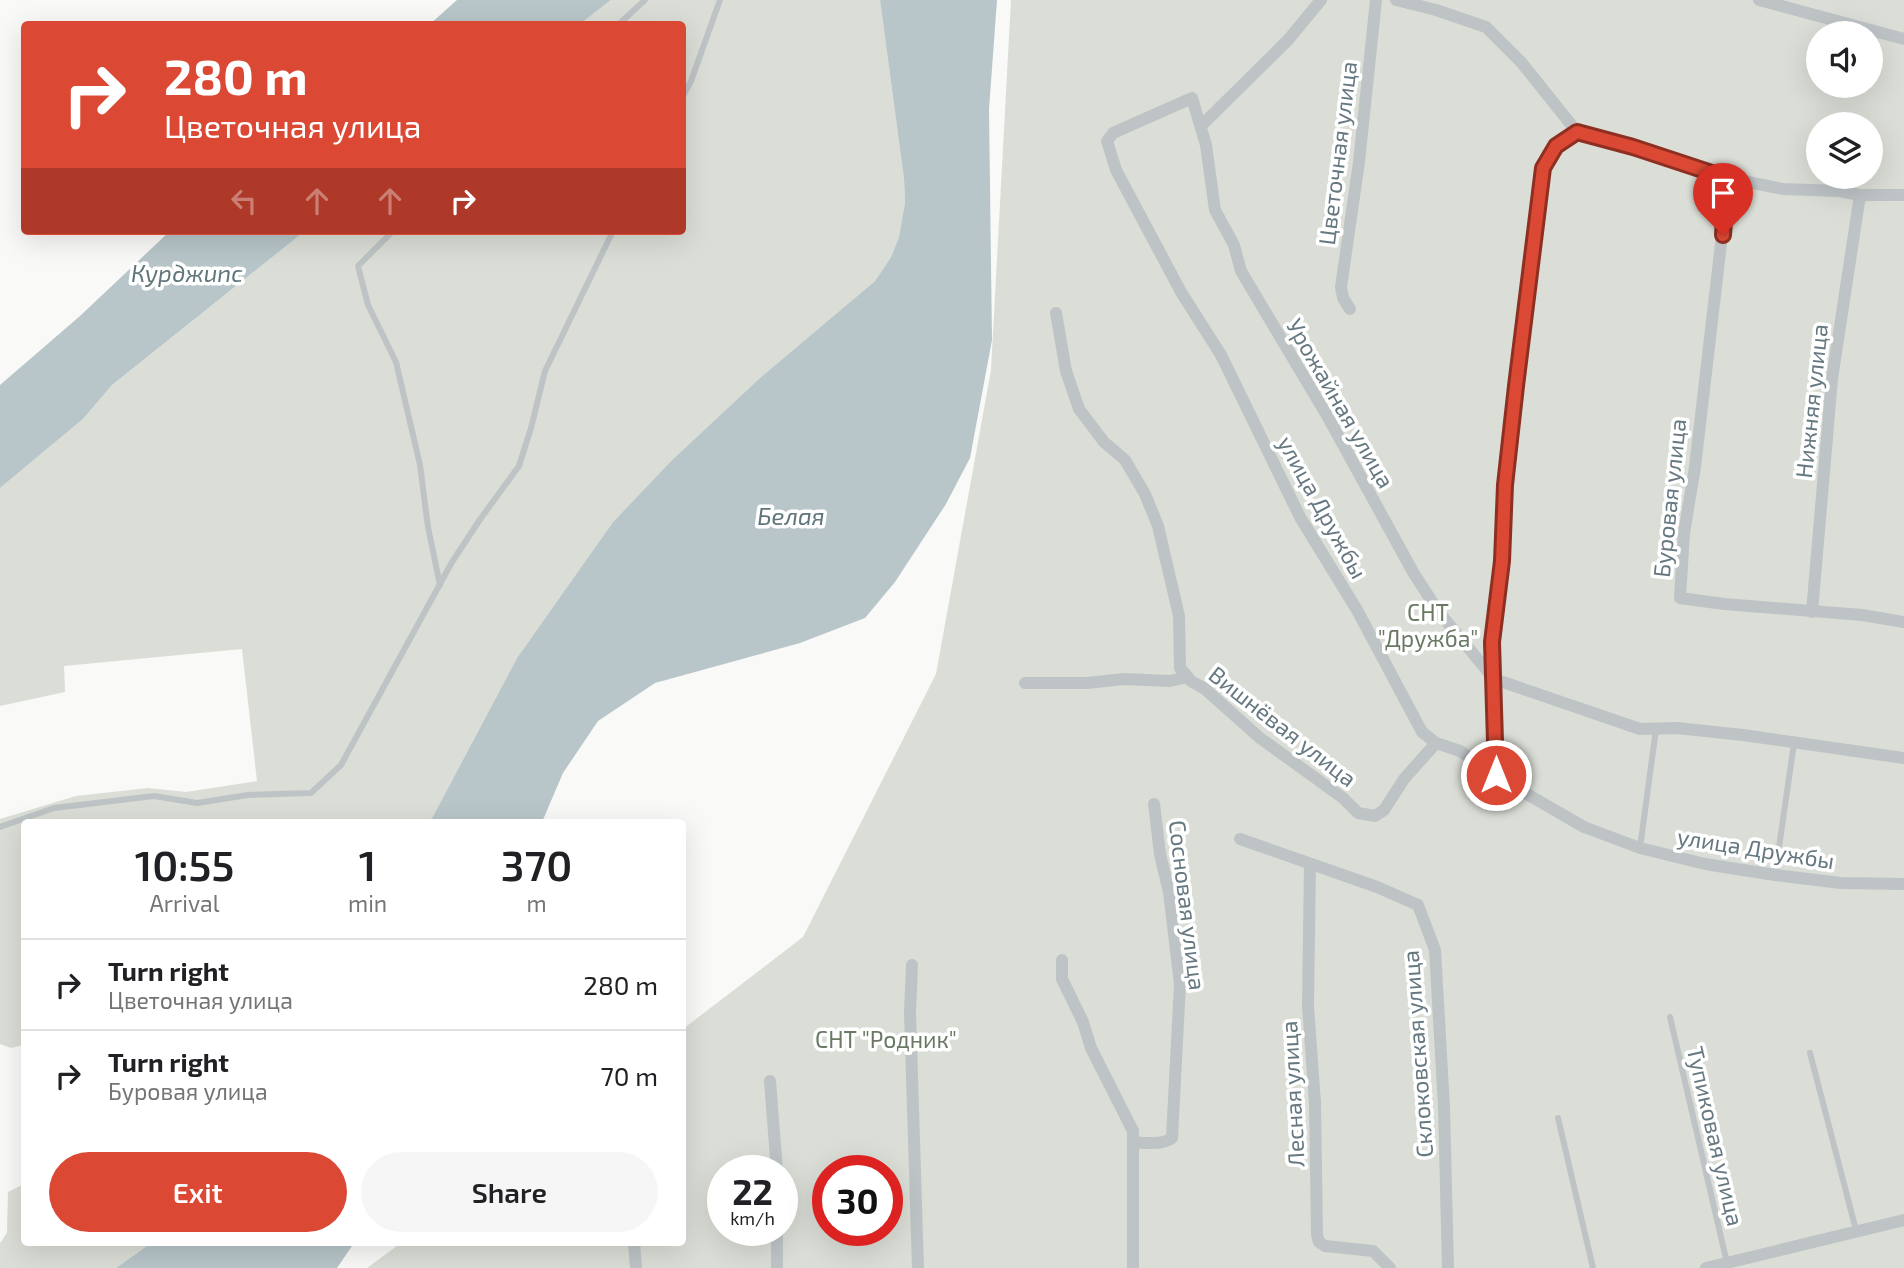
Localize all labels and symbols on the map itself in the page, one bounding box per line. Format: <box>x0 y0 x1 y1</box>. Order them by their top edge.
street label: Цветочная улица <box>1312 59 1363 247</box>
pin <box>1693 163 1753 235</box>
water label: Курджипс <box>131 258 243 287</box>
street label: Урожайная улица <box>1280 313 1401 493</box>
street label: Нижняя улица <box>1789 323 1834 480</box>
street label: Буровая улица <box>1647 417 1692 579</box>
street label: улица Дружбы <box>1271 431 1374 584</box>
water label: Белая <box>757 501 825 530</box>
park label: СНТ "Дружба" <box>1378 598 1478 653</box>
street label: Вишнёвая улица <box>1203 660 1362 793</box>
position arrow <box>1459 738 1533 812</box>
street label: Сосновая улица <box>1163 818 1212 992</box>
street label: улица Дружбы <box>1675 822 1837 875</box>
street label: Склоковская улица <box>1396 949 1439 1159</box>
street label: Лесная улица <box>1274 1020 1311 1168</box>
park label: СНТ "Родник" <box>815 1025 957 1053</box>
street label: Тупиковая улица <box>1681 1044 1750 1229</box>
speed limit sign: 30 <box>812 1155 903 1246</box>

